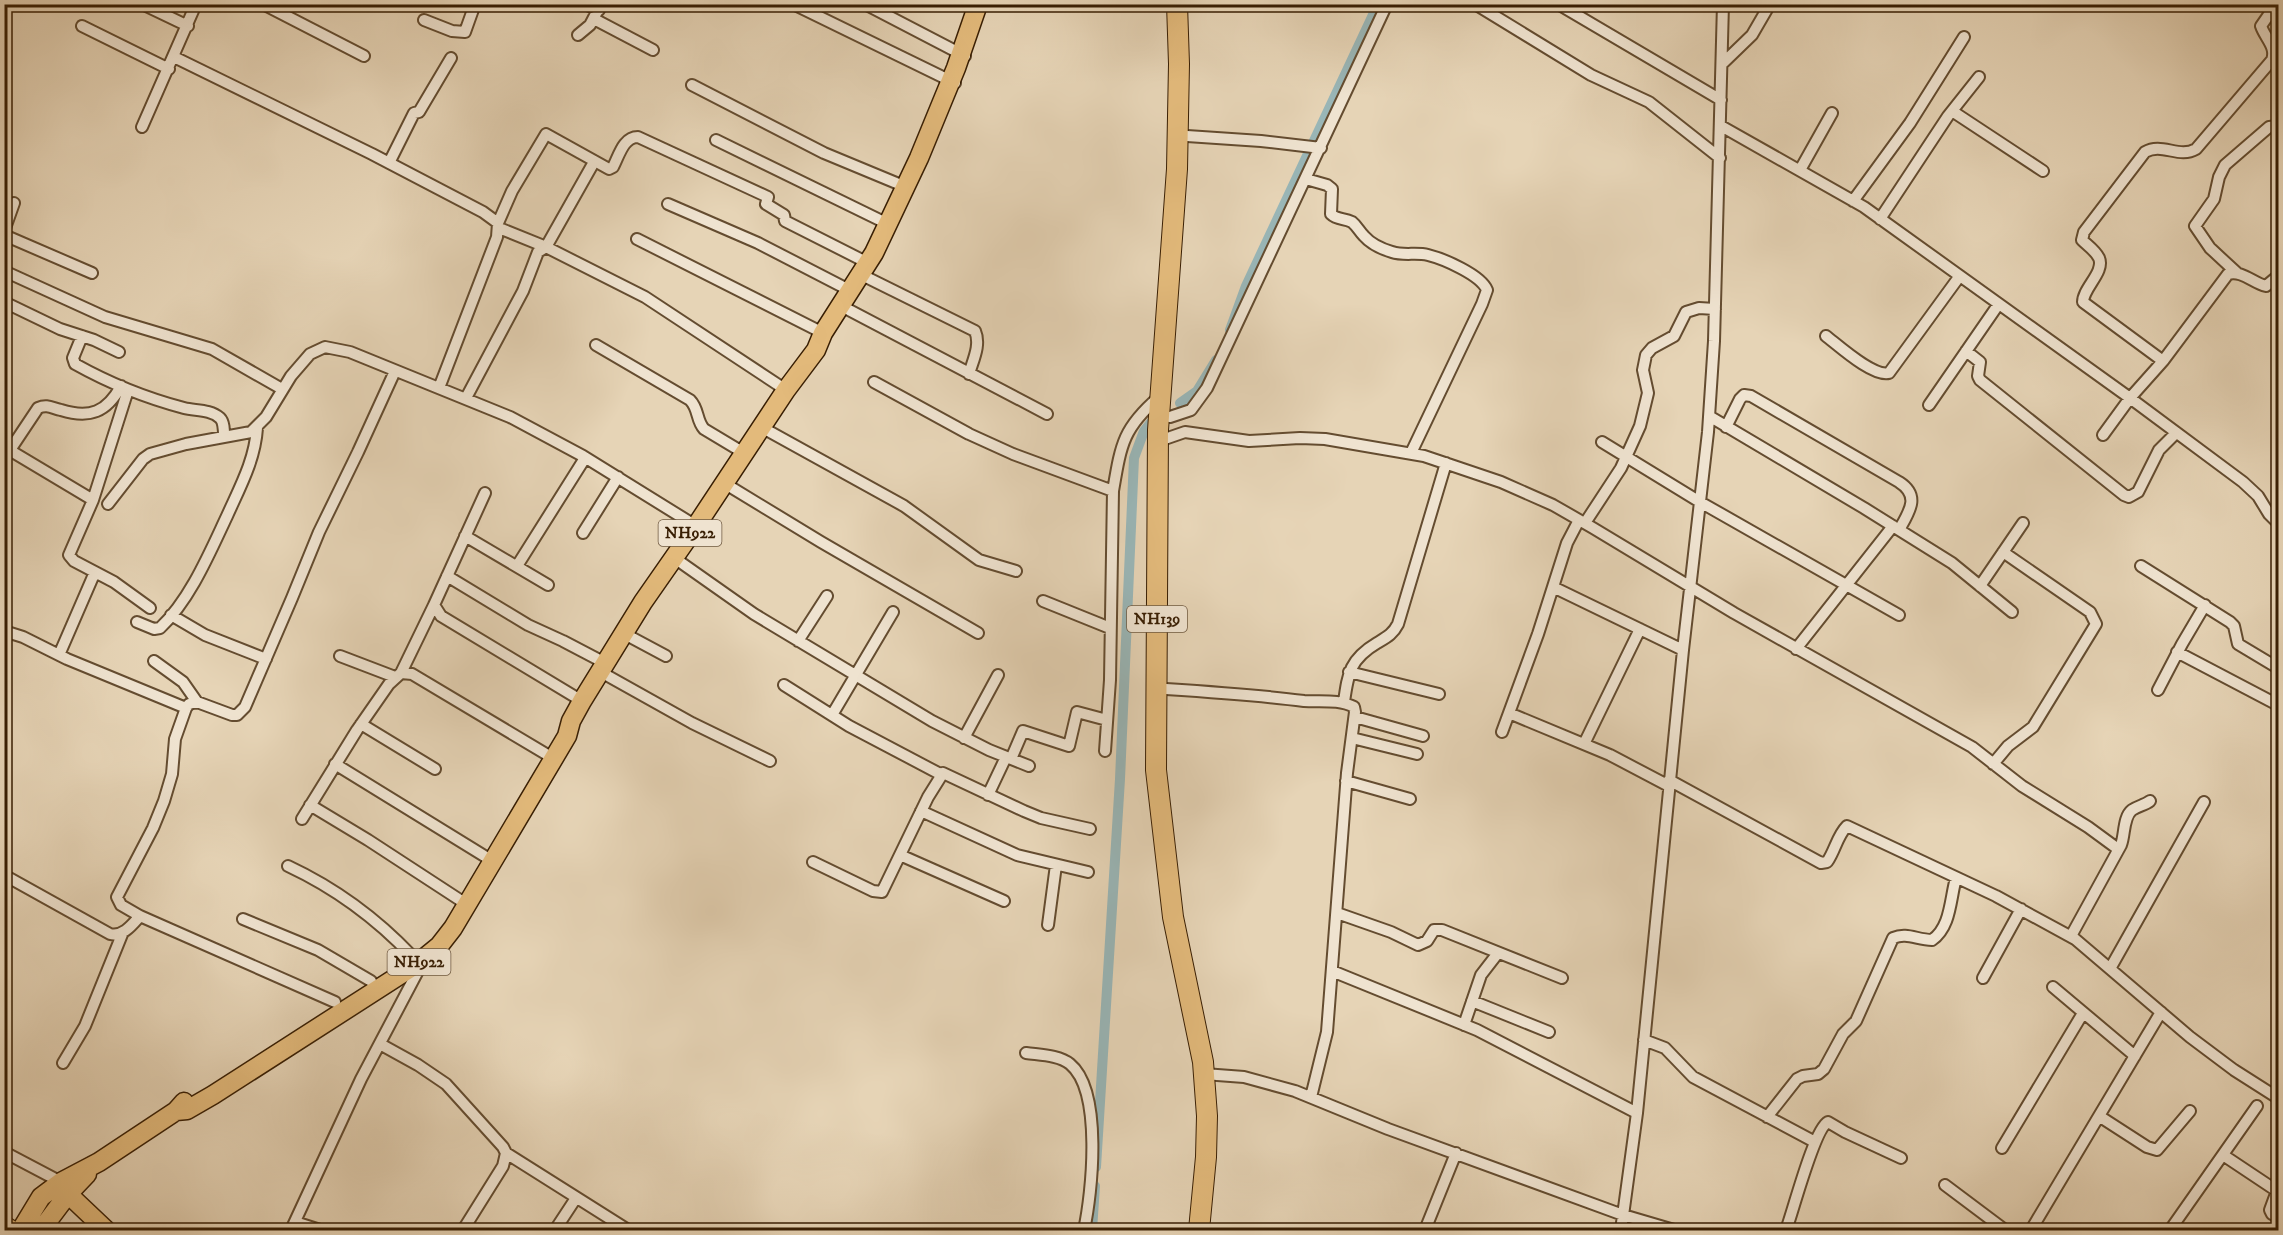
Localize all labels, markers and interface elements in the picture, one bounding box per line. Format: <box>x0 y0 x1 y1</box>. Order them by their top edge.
road number: NH922 <box>658 520 722 546</box>
road number: NH139 <box>1127 606 1187 632</box>
road number: NH922 <box>388 949 450 975</box>

